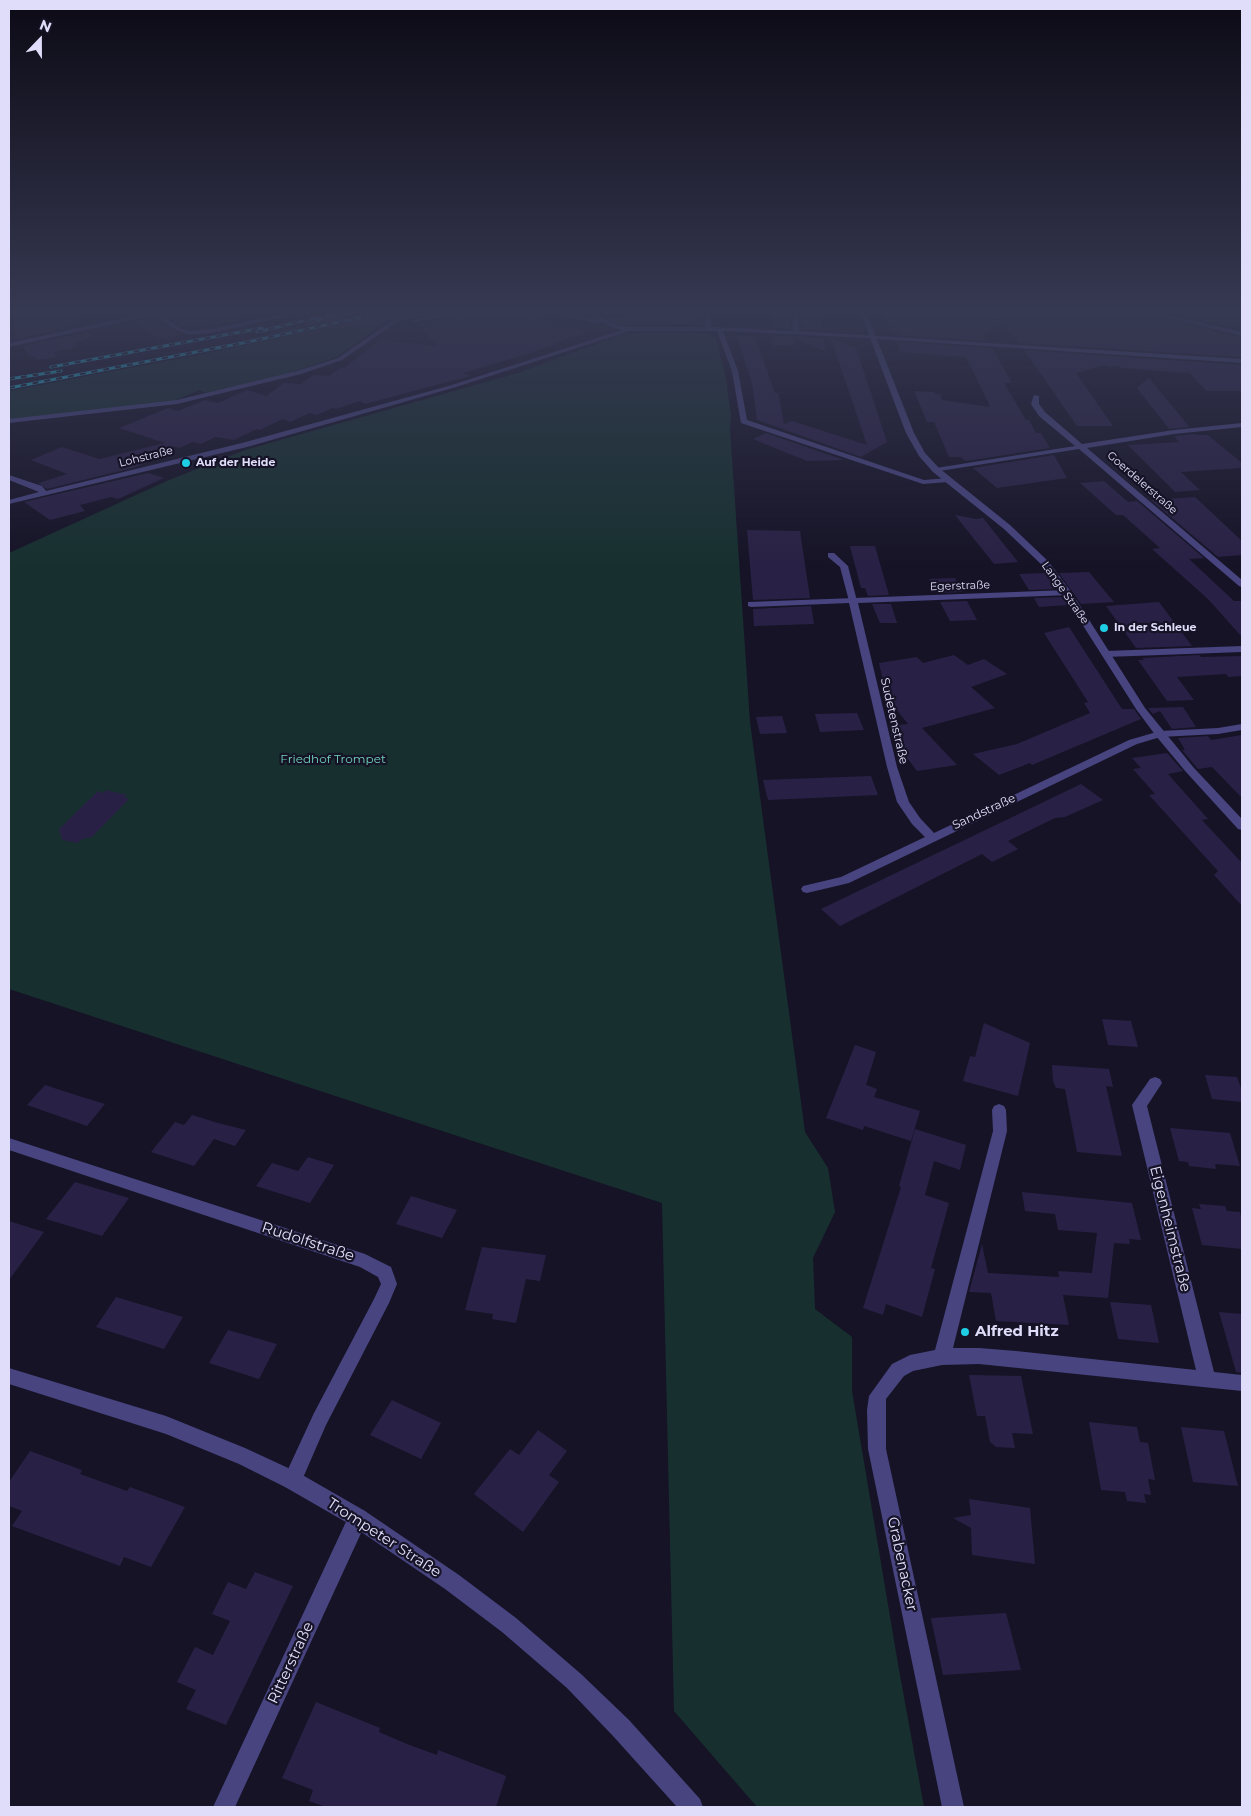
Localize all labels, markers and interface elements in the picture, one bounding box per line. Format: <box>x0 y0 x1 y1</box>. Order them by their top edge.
north arrow <box>15 15 65 65</box>
text: N <box>37 16 54 37</box>
street label: Lohstraße <box>118 444 174 470</box>
street label: Goerdelerstraße <box>1104 449 1180 517</box>
place label: Auf der Heide <box>196 456 275 470</box>
marker: Auf der Heide <box>180 457 192 469</box>
street label: Lange Straße <box>1039 559 1091 627</box>
street label: Egerstraße <box>930 578 990 594</box>
place label: In der Schleue <box>1114 621 1197 635</box>
marker: In der Schleue <box>1098 622 1110 634</box>
street label: Sudetenstraße <box>877 676 911 766</box>
park label: Friedhof Trompet <box>280 752 386 766</box>
street label: Sandstraße <box>950 791 1018 833</box>
street label: Eigenheimstraße <box>1146 1164 1194 1294</box>
street label: Rudolfstraße <box>259 1219 357 1265</box>
place label: Alfred Hitz <box>975 1323 1059 1341</box>
marker: Alfred Hitz <box>959 1326 971 1338</box>
street label: Trompeter Straße <box>324 1494 444 1582</box>
street label: Grabenacker <box>883 1515 921 1613</box>
street label: Ritterstraße <box>264 1619 318 1707</box>

